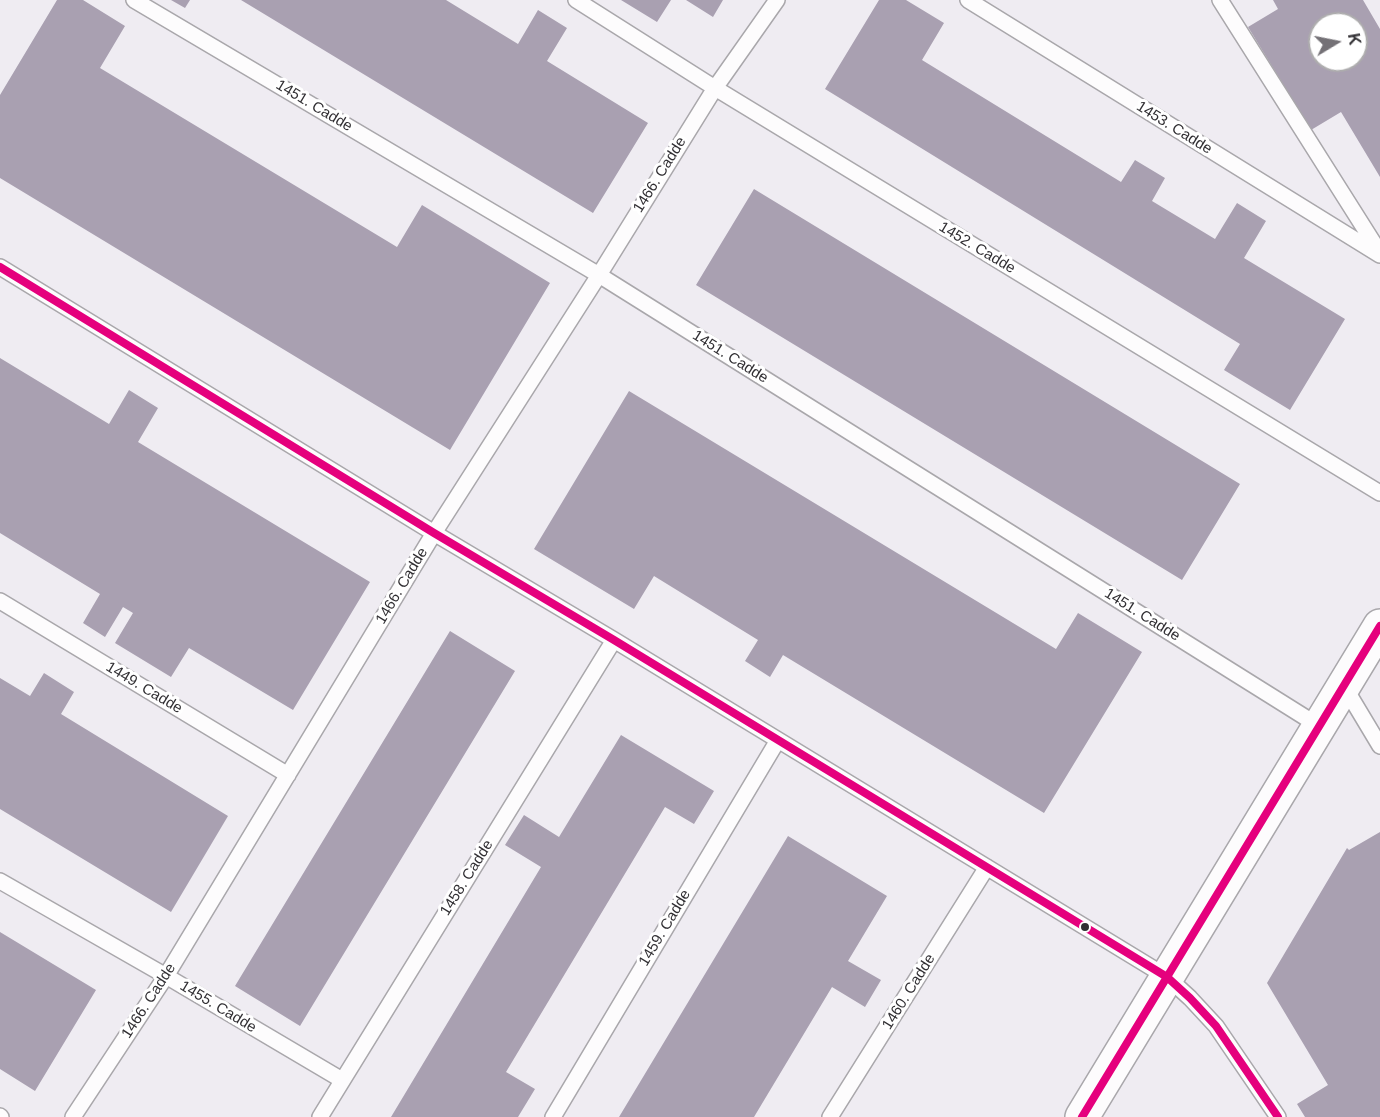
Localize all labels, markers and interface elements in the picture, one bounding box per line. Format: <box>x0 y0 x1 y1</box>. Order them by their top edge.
north arrow <box>1308 12 1368 72</box>
text: K <box>1345 32 1364 46</box>
street label: 1451. Cadde <box>273 76 355 136</box>
street label: 1453. Cadde <box>1133 98 1215 158</box>
street label: 1466. Cadde <box>630 134 690 216</box>
street label: 1452. Cadde <box>936 218 1018 278</box>
street label: 1451. Cadde <box>689 327 771 387</box>
street label: 1466. Cadde <box>372 545 432 627</box>
street label: 1451. Cadde <box>1101 585 1183 645</box>
street label: 1449. Cadde <box>103 658 185 718</box>
street label: 1458. Cadde <box>437 837 497 919</box>
street label: 1459. Cadde <box>635 887 695 969</box>
unlabelled marker <box>1079 921 1091 933</box>
street label: 1460. Cadde <box>879 951 939 1033</box>
street label: 1466. Cadde <box>118 960 180 1042</box>
street label: 1455. Cadde <box>177 977 259 1037</box>

